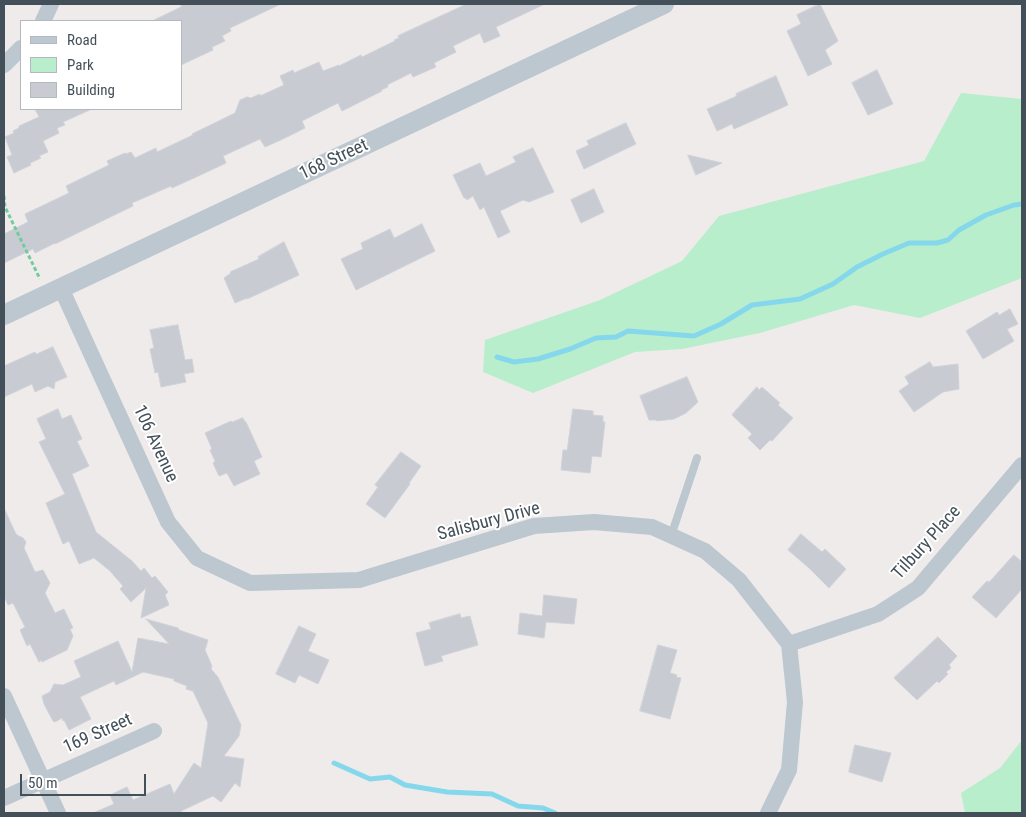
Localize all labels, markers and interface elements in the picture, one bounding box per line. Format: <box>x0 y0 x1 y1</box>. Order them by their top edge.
legend <box>20 20 182 110</box>
text: Road <box>67 31 97 49</box>
text: Park <box>67 56 94 74</box>
text: Building <box>67 81 115 99</box>
street label: 168 Street <box>296 135 372 185</box>
street label: 106 Avenue <box>128 402 182 486</box>
street label: Salisbury Drive <box>435 498 543 546</box>
street label: Tilbury Place <box>888 502 966 584</box>
street label: 169 Street <box>60 709 136 759</box>
scale bar <box>22 764 149 796</box>
text: 50 m <box>28 774 58 792</box>

